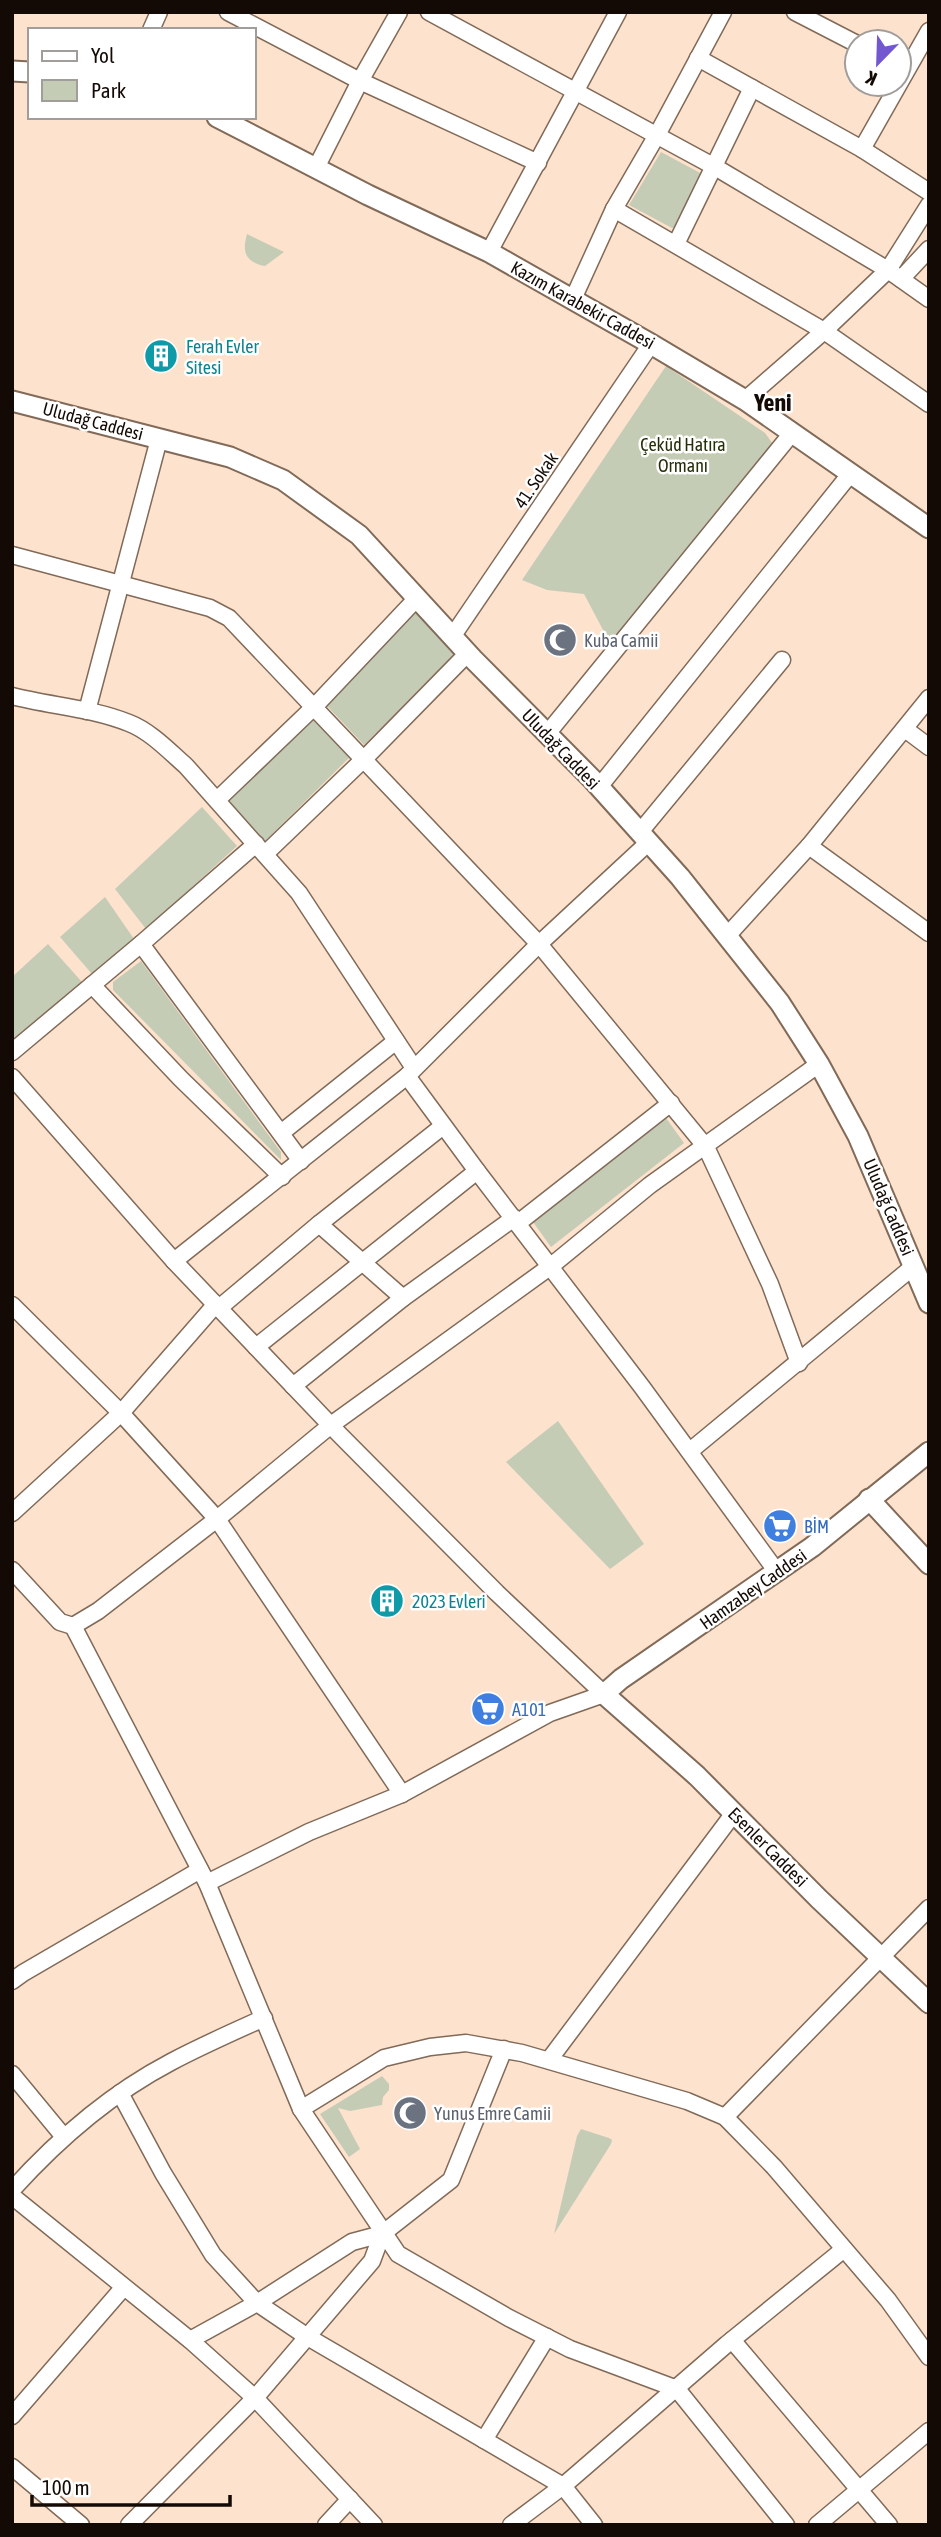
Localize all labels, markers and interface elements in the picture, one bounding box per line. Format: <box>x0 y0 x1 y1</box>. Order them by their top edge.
legend <box>28 28 256 119</box>
north arrow <box>843 28 913 98</box>
text: Yol <box>91 43 115 67</box>
text: K <box>862 66 880 91</box>
text: Park <box>91 78 126 102</box>
street label: Kazım Karabekir Caddesi <box>507 257 659 353</box>
place label: Ferah Evler Sitesi <box>186 336 259 378</box>
building icon: Ferah Evler Sitesi <box>142 337 180 375</box>
district label: Yeni <box>753 389 792 416</box>
street label: Uludağ Caddesi <box>40 397 146 445</box>
park label: Çeküd Hatıra Ormanı <box>640 434 726 476</box>
street label: 41. Sokak <box>510 448 562 512</box>
mosque icon: Kuba Camii <box>541 621 579 659</box>
place label: Kuba Camii <box>584 630 658 651</box>
street label: Uludağ Caddesi <box>518 705 604 793</box>
street label: Uludağ Caddesi <box>859 1155 919 1259</box>
supermarket icon: BİM <box>761 1507 799 1545</box>
place label: BİM <box>804 1516 829 1537</box>
street label: Hamzabey Caddesi <box>696 1544 810 1634</box>
building icon: 2023 Evleri <box>368 1582 406 1620</box>
place label: 2023 Evleri <box>412 1591 486 1612</box>
supermarket icon: A101 <box>469 1690 507 1728</box>
place label: A101 <box>512 1699 546 1720</box>
street label: Esenler Caddesi <box>724 1803 812 1891</box>
mosque icon: Yunus Emre Camii <box>391 2094 429 2132</box>
place label: Yunus Emre Camii <box>434 2103 551 2124</box>
scale bar <box>32 2464 229 2508</box>
text: 100 m <box>42 2475 90 2499</box>

